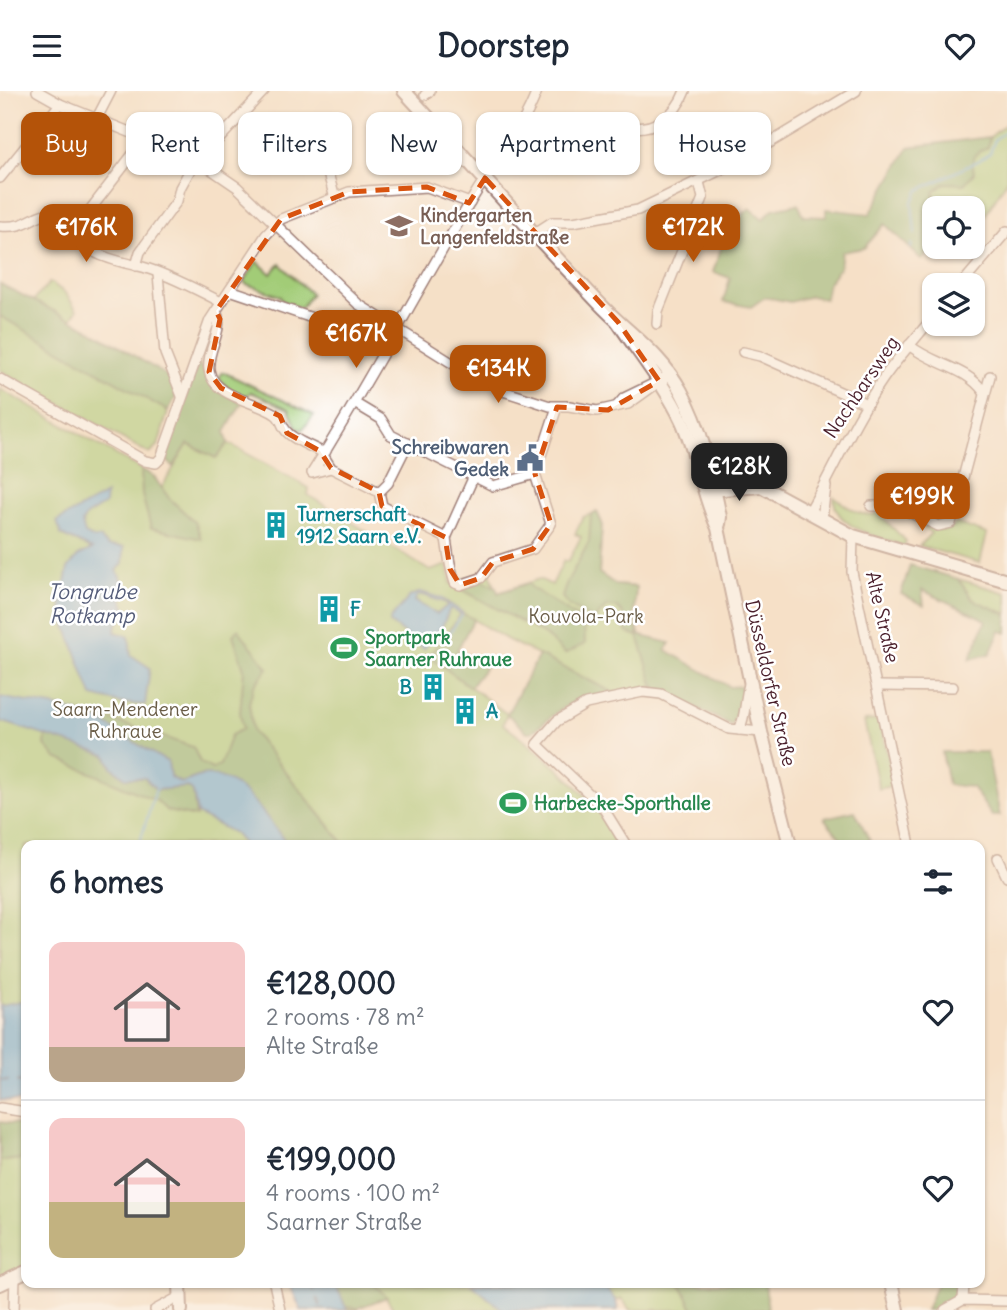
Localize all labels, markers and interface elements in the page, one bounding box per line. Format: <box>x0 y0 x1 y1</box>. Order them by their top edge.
text: Doorstep <box>437 25 570 66</box>
icon: menu <box>28 27 66 65</box>
icon: heart <box>941 27 979 65</box>
chip: Buy <box>21 112 112 175</box>
chip: Rent <box>126 112 224 175</box>
chip: Filters <box>238 112 352 175</box>
chip: New <box>366 112 462 175</box>
chip: Apartment <box>476 112 640 175</box>
chip: House <box>654 112 771 175</box>
map controls <box>922 196 985 336</box>
button: locate <box>922 196 985 259</box>
place label: Kindergarten Langenfeldstraße <box>420 203 569 249</box>
pin: €176K <box>37 205 135 264</box>
pin: €172K <box>644 205 742 264</box>
school or university icon: Kindergarten Langenfeldstraße <box>384 211 414 241</box>
text: €176K <box>55 212 117 241</box>
text: €172K <box>662 212 724 241</box>
button: layers <box>922 273 985 336</box>
pin: €167K <box>307 310 405 370</box>
text: €167K <box>325 318 387 347</box>
street label: Nachbarsweg <box>818 331 904 443</box>
pin: €134K <box>449 345 547 405</box>
text: €134K <box>466 353 530 382</box>
place label: Schreibwaren Gedek <box>391 435 509 481</box>
public building icon: Schreibwaren Gedek <box>515 443 545 473</box>
pin: €128K <box>690 443 788 503</box>
text: €128K <box>707 451 771 480</box>
pin: €199K <box>873 473 971 533</box>
text: €199K <box>890 481 954 510</box>
place label: Turnerschaft 1912 Saarn e.V. <box>297 502 422 548</box>
building icon: Turnerschaft 1912 Saarn e.V. <box>261 510 291 540</box>
street label: Alte Straße <box>861 569 905 665</box>
water label: Tongrube Rotkamp <box>47 578 138 629</box>
building icon: F <box>314 594 344 624</box>
place label: F <box>350 597 361 621</box>
street label: Düsseldorfer Straße <box>740 598 802 768</box>
park label: Kouvola-Park <box>528 604 644 628</box>
place label: Sportpark Saarner Ruhraue <box>365 625 512 671</box>
sports icon: Sportpark Saarner Ruhraue <box>329 633 359 663</box>
building icon: B <box>418 672 448 702</box>
place label: B <box>400 675 412 699</box>
building icon: A <box>450 696 480 726</box>
park label: Saarn-Mendener Ruhraue <box>52 697 198 743</box>
place label: A <box>486 699 498 723</box>
sports icon: Harbecke-Sporthalle <box>498 788 528 818</box>
place label: Harbecke-Sporthalle <box>534 791 711 815</box>
text: 6 homes <box>49 863 164 901</box>
icon: filters <box>919 863 957 901</box>
text: €128,000 <box>266 964 396 1002</box>
icon: home <box>105 970 189 1054</box>
icon: heart <box>919 993 957 1031</box>
text: 2 rooms · 78 m² <box>266 1002 425 1031</box>
text: Alte Straße <box>266 1031 379 1060</box>
text: €199,000 <box>266 1140 396 1178</box>
icon: home <box>105 1146 189 1230</box>
icon: heart <box>919 1169 957 1207</box>
text: 4 rooms · 100 m² <box>266 1178 440 1207</box>
text: Saarner Straße <box>266 1207 422 1236</box>

